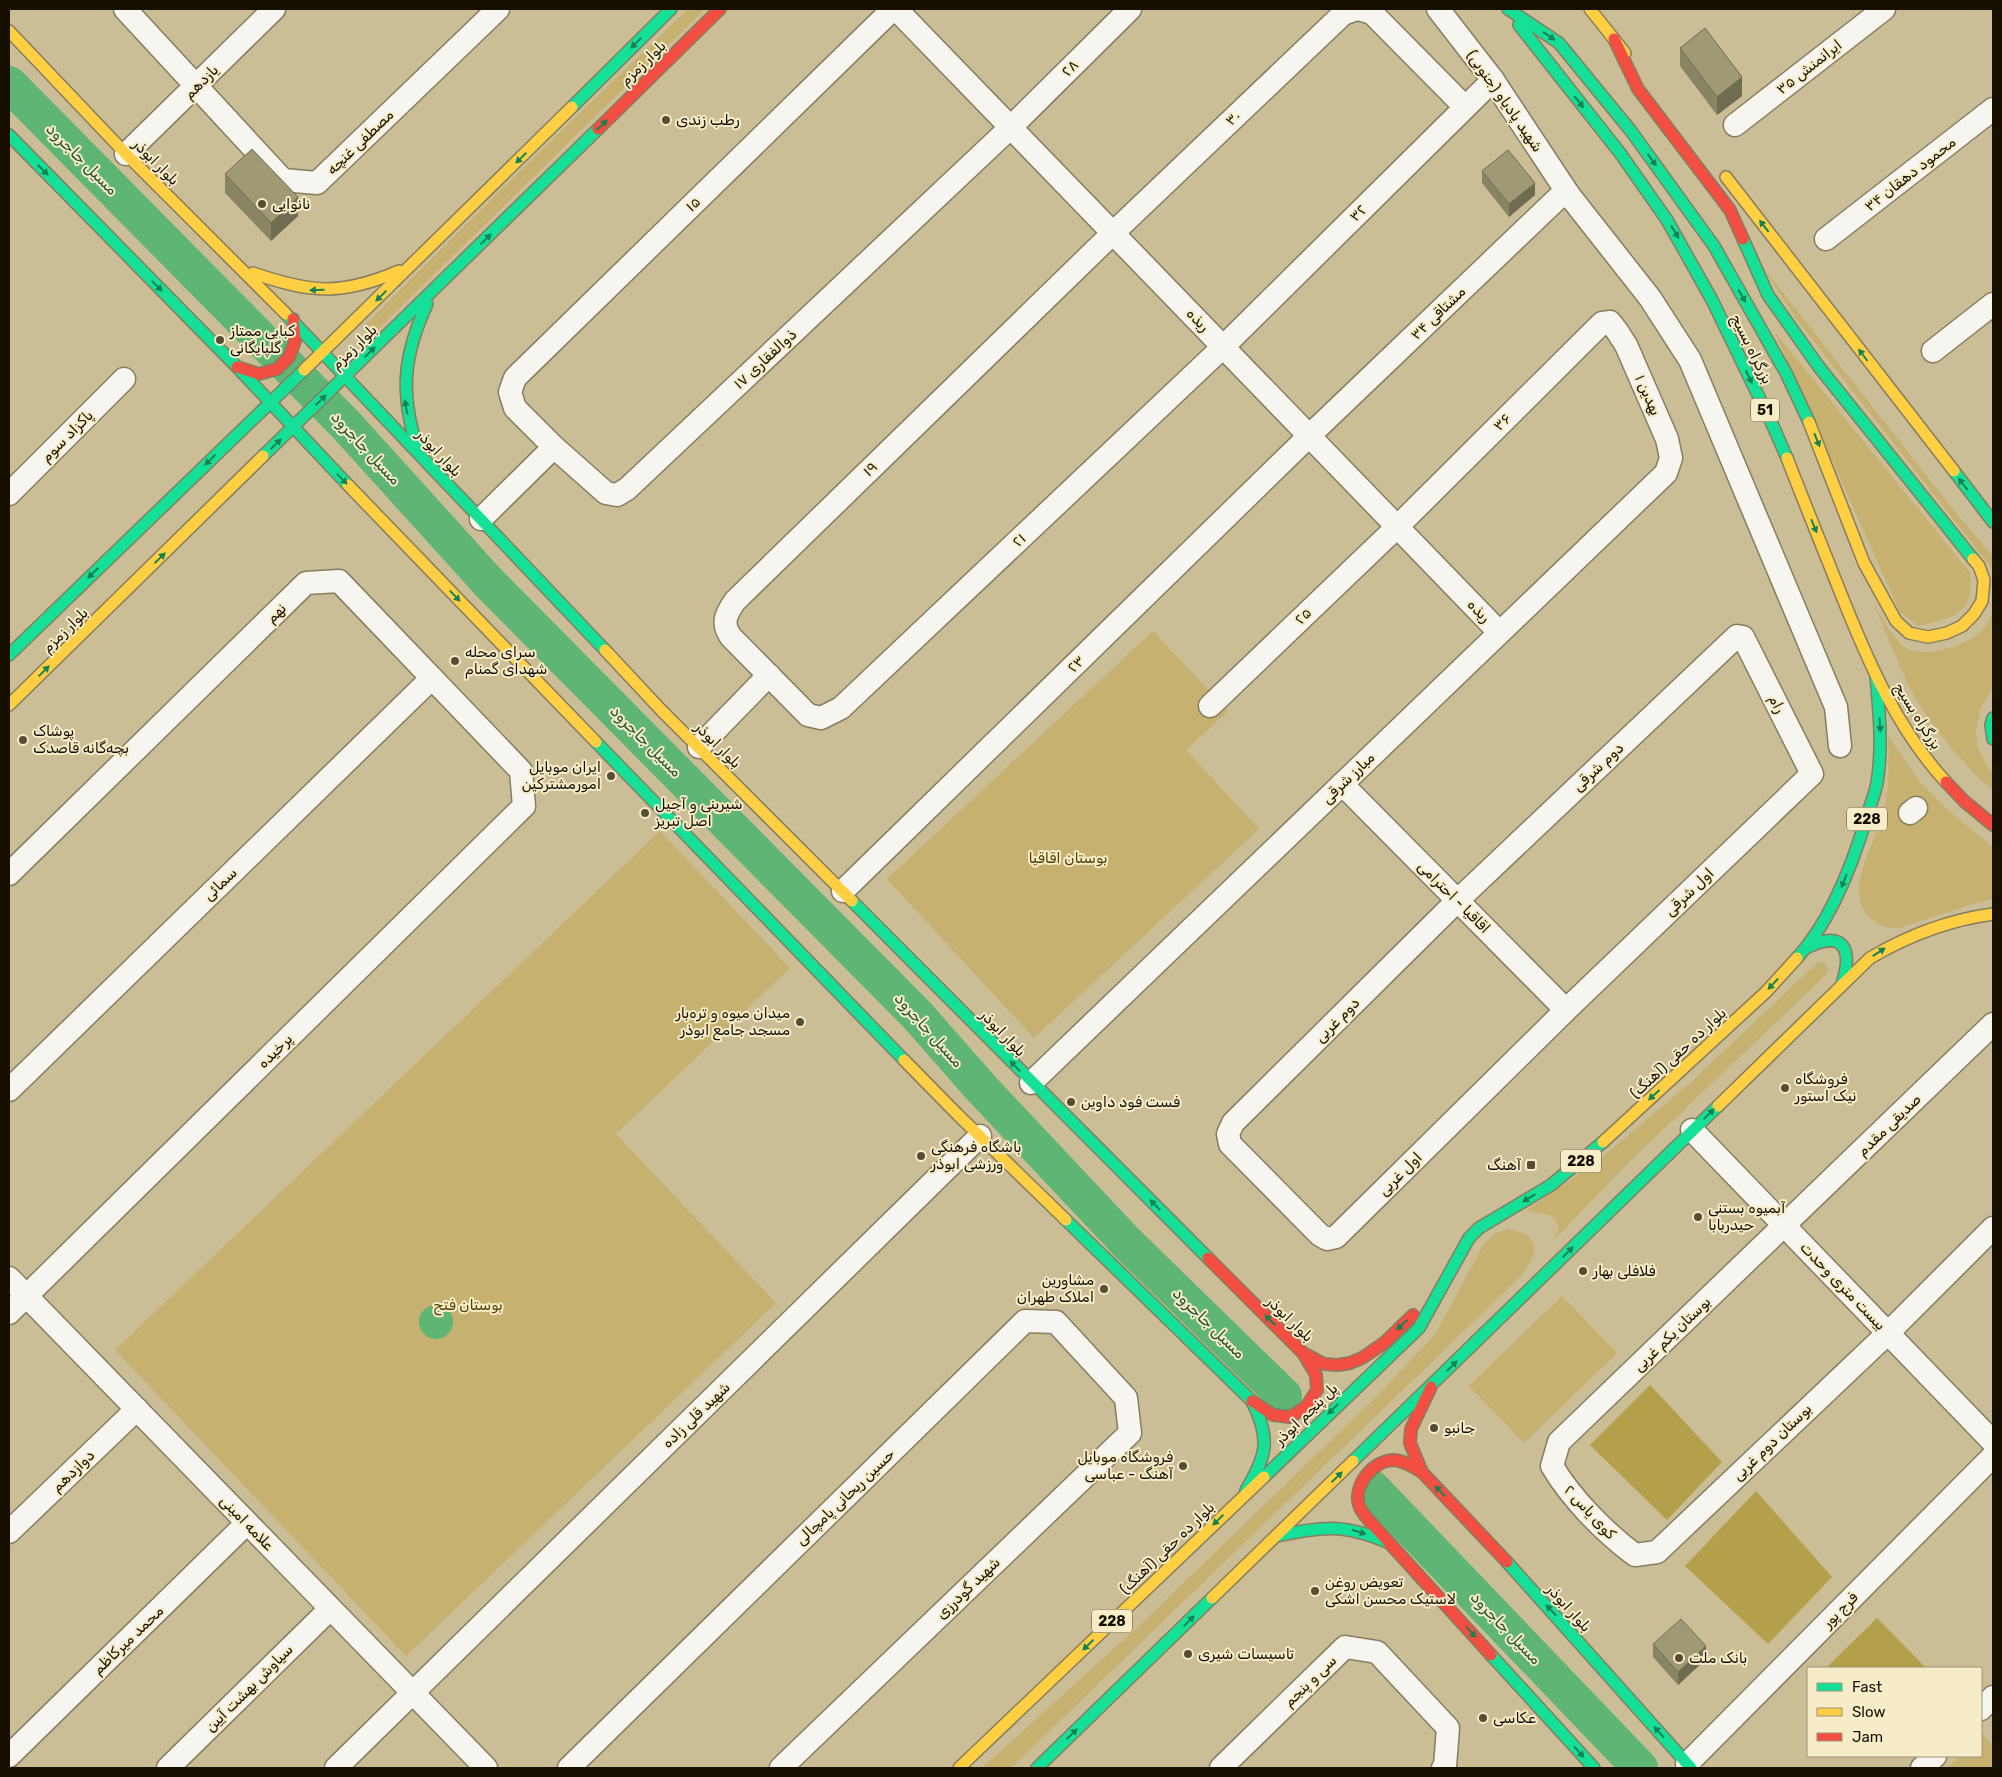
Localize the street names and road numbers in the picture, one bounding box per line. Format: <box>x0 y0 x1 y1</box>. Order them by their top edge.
street label: ایرانمنش ۳۵ <box>1773 36 1845 98</box>
street label: بلوار زمزم <box>616 37 670 90</box>
street label: شهید پادیاو (جنوبی) <box>1462 47 1547 156</box>
street label: ۲۸ <box>1058 56 1082 80</box>
street label: یازدهم <box>180 61 223 104</box>
street label: مصطفی غنچه <box>323 106 397 178</box>
street label: ۳۰ <box>1222 106 1244 130</box>
street label: محمود دهقان ۳۴ <box>1861 133 1959 215</box>
street label: بلوار ابوذر <box>128 134 183 189</box>
street label: ۱۵ <box>682 193 704 215</box>
street label: ۳۲ <box>1346 201 1370 225</box>
street label: ۳۴ مشتاقی <box>1407 282 1469 344</box>
street label: ربذه <box>1183 305 1213 335</box>
street label: بزرگراه بسیج <box>1726 311 1777 388</box>
street label: بلوار زمزم <box>327 321 381 374</box>
street label: ذوالفقاری ۱۷ <box>730 325 801 393</box>
street label: بهدین ۱ <box>1631 372 1665 418</box>
road number: 51 <box>1751 398 1779 422</box>
street label: پاکزاد سوم <box>37 406 98 467</box>
street label: ۳۶ <box>1489 409 1515 435</box>
street label: بلوار ابوذر <box>412 425 465 480</box>
street label: ۱۹ <box>859 458 881 480</box>
street label: ۲۱ <box>1008 529 1030 551</box>
street label: ربذه <box>1464 596 1494 626</box>
street label: نهم <box>262 599 291 628</box>
street label: بلوار زمزم <box>38 604 92 657</box>
street label: ۲۵ <box>1291 604 1315 628</box>
street label: ۲۳ <box>1064 652 1088 676</box>
street label: بزرگراه بسیج <box>1889 679 1946 754</box>
street label: رام <box>1764 692 1789 717</box>
street label: بلوار ابوذر <box>690 717 745 772</box>
street label: دوم شرقی <box>1569 739 1628 796</box>
street label: مبارز شرقی <box>1318 748 1378 808</box>
road number: 228 <box>1847 808 1887 831</box>
street label: اقاقیا - احترامی <box>1414 857 1494 937</box>
street label: سمائی <box>199 864 241 904</box>
street label: اول شرقی <box>1661 864 1718 921</box>
street label: دوم غربی <box>1311 994 1364 1047</box>
street label: بلوار ده حقی (آهنگ) <box>1626 1004 1730 1102</box>
street label: بلوار ابوذر <box>976 1005 1030 1060</box>
street label: پرخیده <box>254 1030 297 1073</box>
street label: صدیقی مقدم <box>1853 1090 1925 1161</box>
street label: اول غربی <box>1374 1148 1426 1200</box>
road number: 228 <box>1561 1150 1601 1172</box>
street label: بیست متری وحدت <box>1796 1238 1890 1335</box>
street label: بلوار ابوذر <box>1262 1292 1317 1346</box>
street label: بوستان یکم غربی <box>1629 1293 1715 1376</box>
street label: شهید قلی زاده <box>658 1378 734 1452</box>
street label: پل پنجم ابوذر <box>1270 1379 1342 1450</box>
street label: بوستان دوم غربی <box>1729 1400 1816 1485</box>
street label: حسین ریحانی پامچالی <box>792 1445 899 1550</box>
street label: دوازدهم <box>48 1446 99 1497</box>
street label: کوی یاس ۲ <box>1560 1481 1620 1543</box>
street label: علامه امینی <box>216 1492 278 1554</box>
street label: بلوار ده حقی (آهنگ) <box>1116 1498 1218 1598</box>
street label: شهید گودرزی <box>932 1553 1004 1623</box>
street label: بلوار ابوذر <box>1542 1580 1595 1636</box>
street label: فرج پور <box>1818 1588 1863 1634</box>
street label: محمد میرکاظم <box>89 1602 168 1679</box>
road number: 228 <box>1092 1610 1132 1632</box>
street label: سیاوش بهشت آیین <box>201 1640 297 1736</box>
street label: سی و پنجم <box>1280 1651 1341 1711</box>

